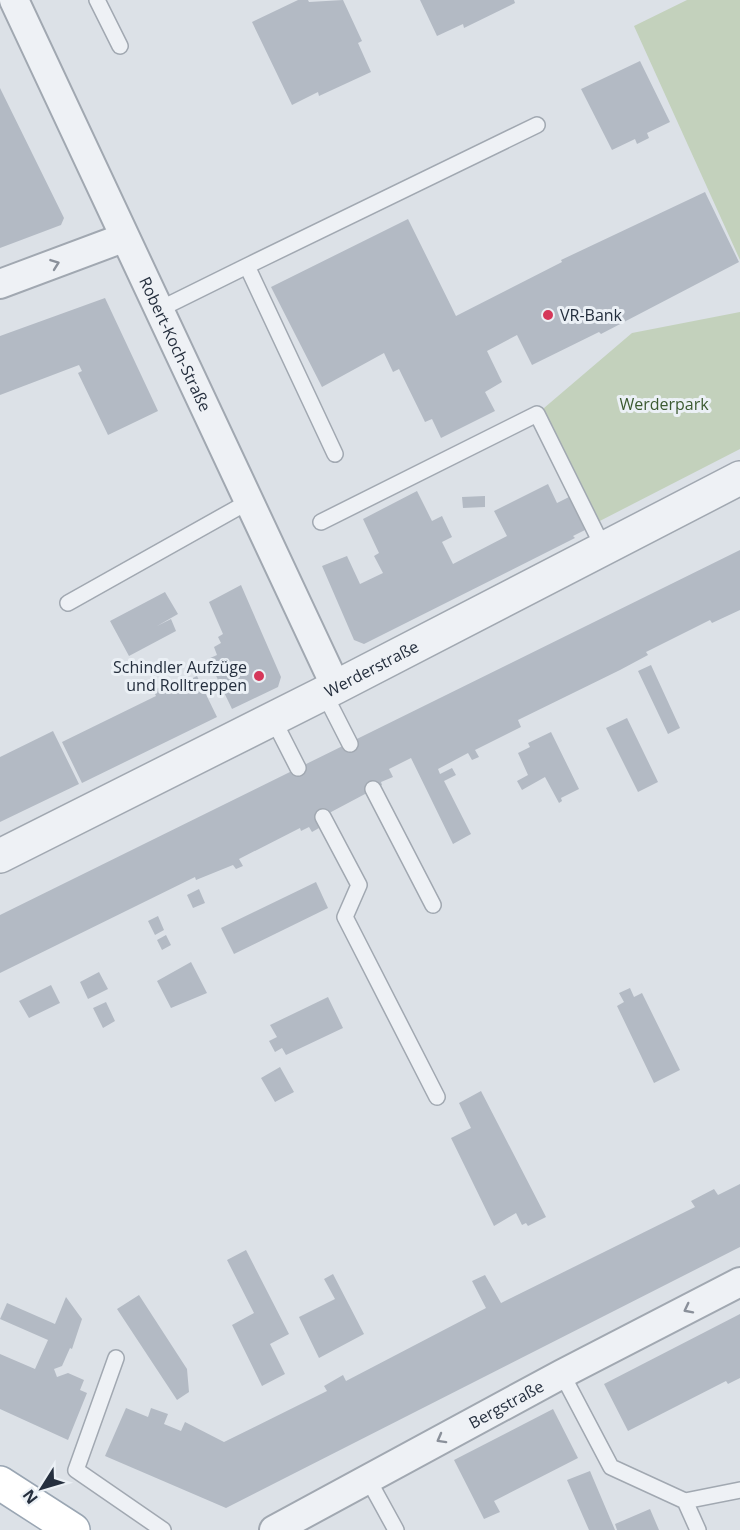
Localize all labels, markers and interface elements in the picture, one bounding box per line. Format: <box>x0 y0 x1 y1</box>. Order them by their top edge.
one-way arrow <box>49 259 60 271</box>
street label: Robert-Koch-Straße <box>134 273 216 415</box>
place label: VR-Bank <box>560 304 623 326</box>
marker: VR-Bank <box>541 308 555 322</box>
park label: Werderpark <box>619 393 709 415</box>
street label: Werderstraße <box>321 635 422 702</box>
place label: Schindler Aufzüge und Rolltreppen <box>113 656 247 696</box>
marker: Schindler Aufzüge und Rolltreppen <box>252 669 266 683</box>
one-way arrow <box>684 1302 694 1313</box>
street label: Bergstraße <box>465 1375 548 1434</box>
one-way arrow <box>437 1432 447 1443</box>
north arrow <box>12 1458 72 1518</box>
text: N <box>17 1485 43 1509</box>

